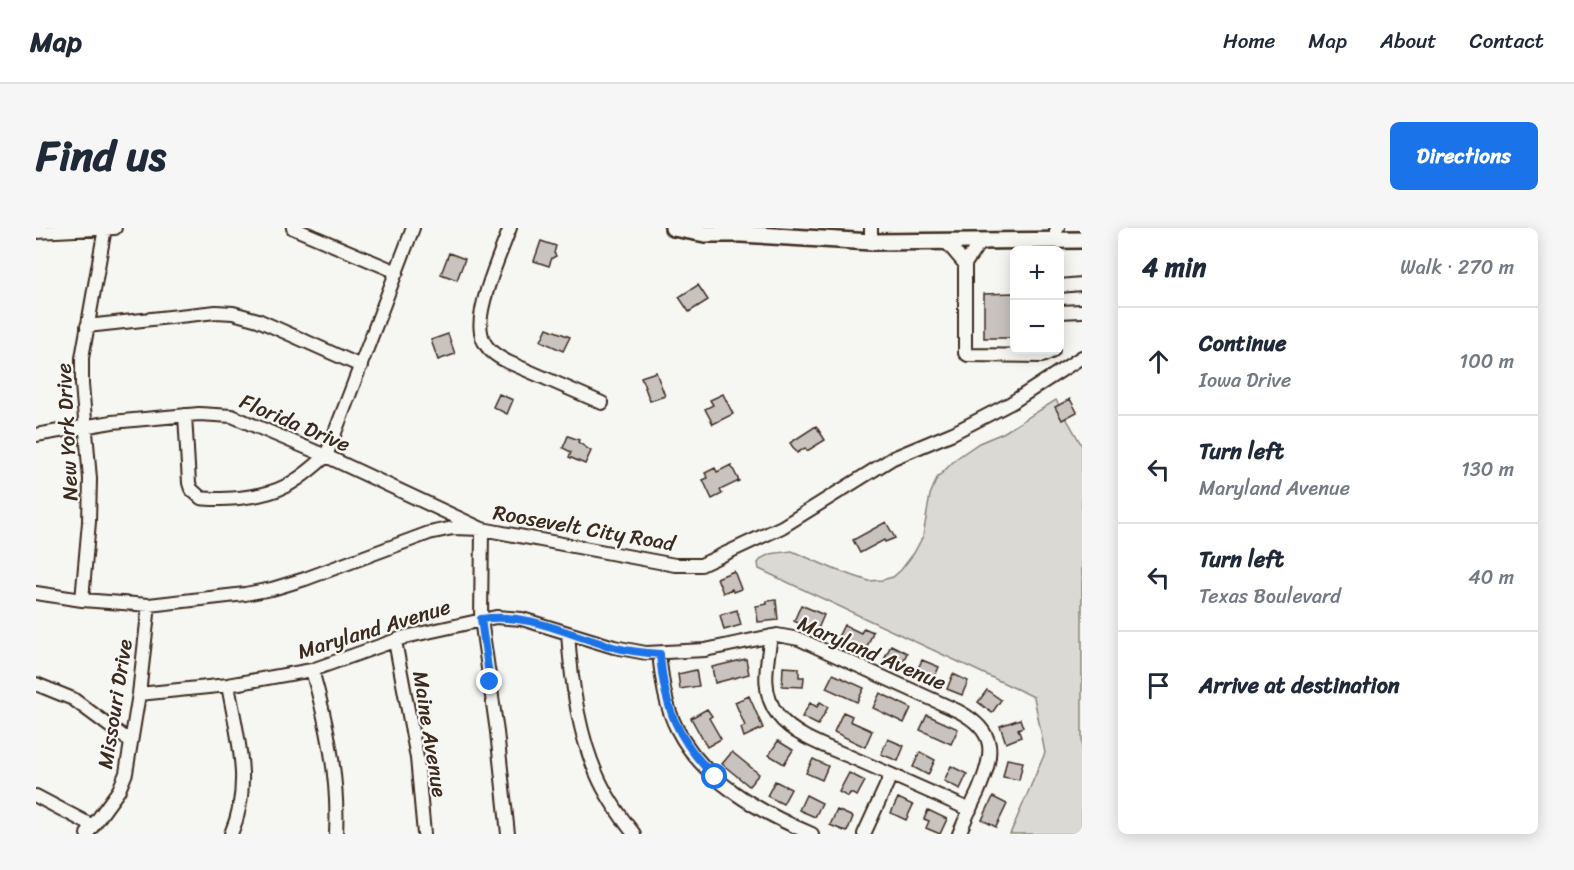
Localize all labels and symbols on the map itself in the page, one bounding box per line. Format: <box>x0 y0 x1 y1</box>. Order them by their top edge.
street label: New York Drive <box>44 362 90 502</box>
street label: Florida Drive <box>234 383 357 463</box>
street label: Roosevelt City Road <box>490 493 680 563</box>
street label: Maryland Avenue <box>293 588 456 670</box>
street label: Maryland Avenue <box>792 605 953 702</box>
street label: Missouri Drive <box>86 636 144 772</box>
street label: Maine Avenue <box>401 668 459 800</box>
route end <box>476 668 502 694</box>
route start <box>701 763 727 789</box>

